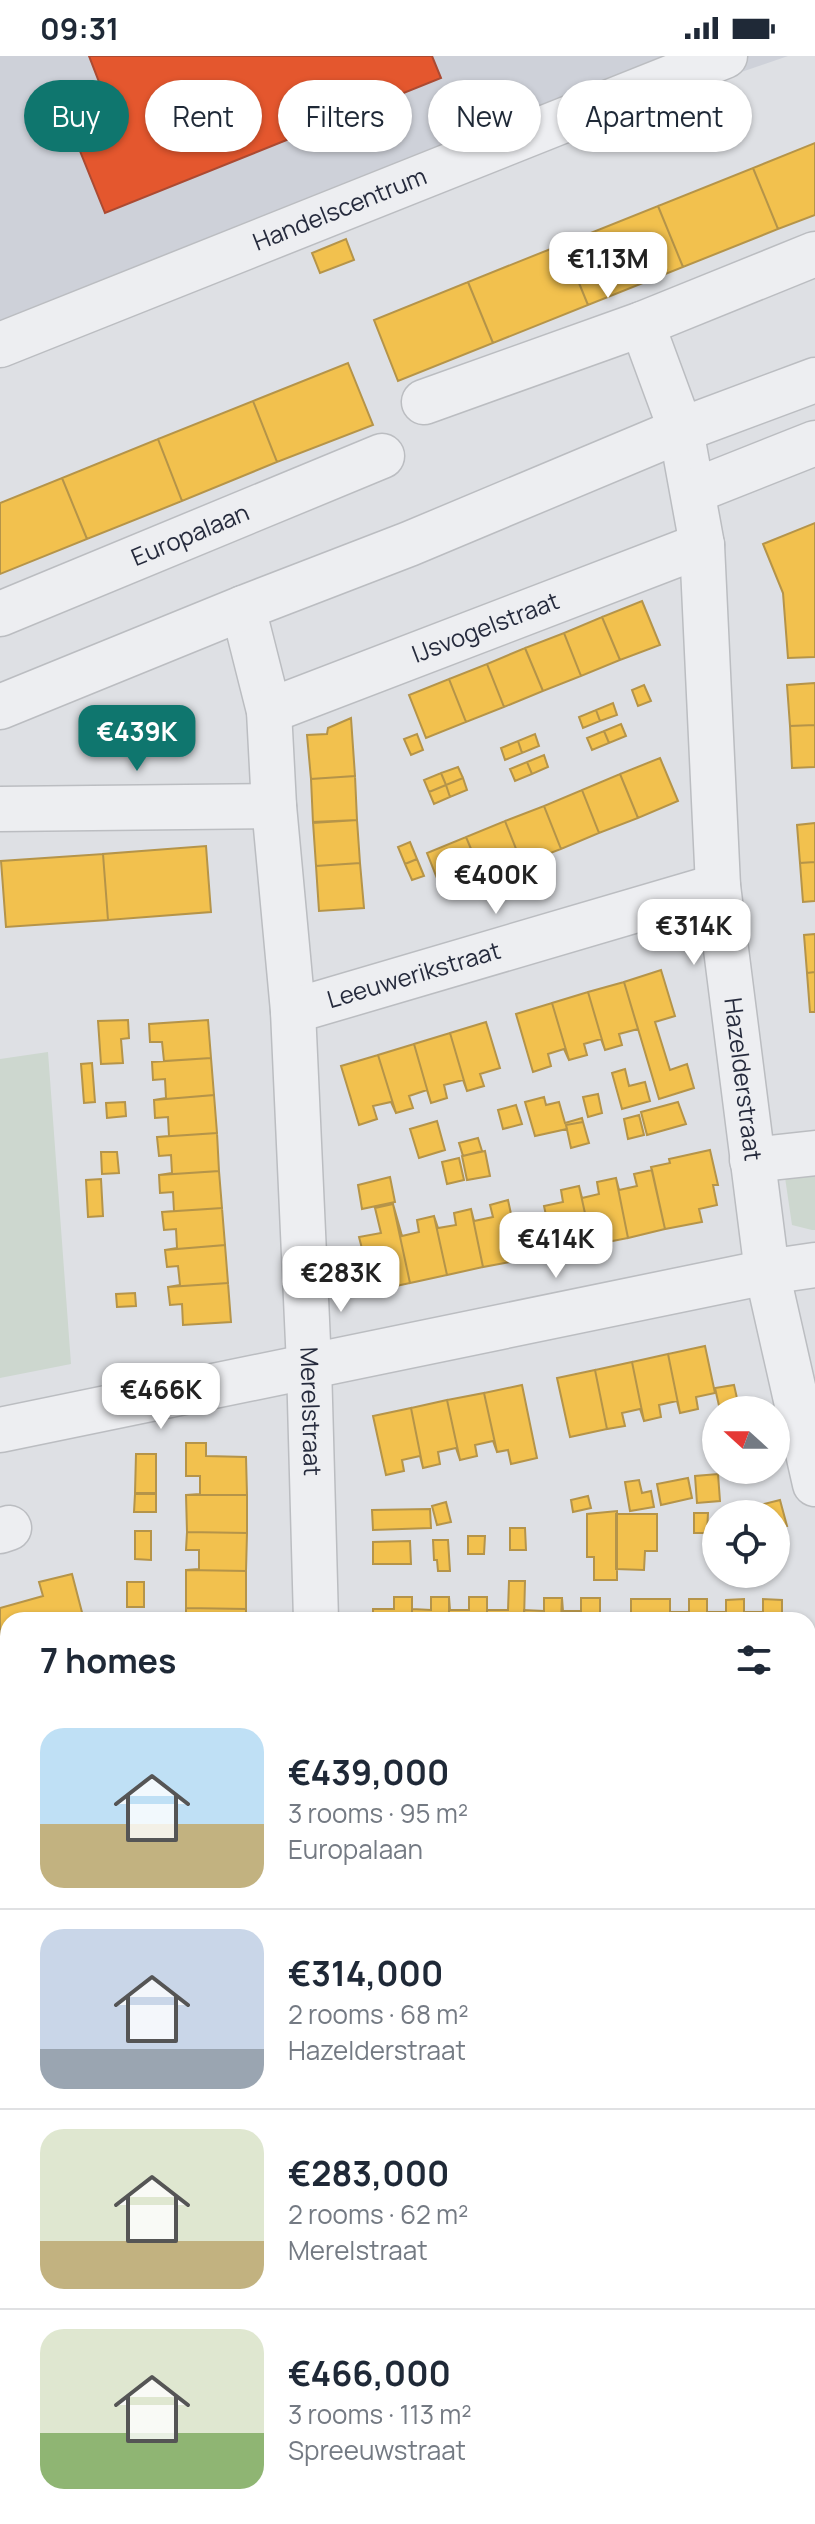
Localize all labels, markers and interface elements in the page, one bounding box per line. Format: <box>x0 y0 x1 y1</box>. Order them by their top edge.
text: 09:31 <box>40 8 119 49</box>
chip: Buy <box>24 80 129 152</box>
chip: Rent <box>145 80 262 152</box>
chip: Filters <box>278 80 412 152</box>
chip: New <box>428 80 541 152</box>
chip: Apartment <box>557 80 752 152</box>
street label: Handelscentrum <box>248 159 431 258</box>
pin: €1.13M <box>543 232 673 300</box>
text: €1.13M <box>567 240 649 276</box>
street label: Europalaan <box>126 495 254 573</box>
street label: IJsvogelstraat <box>407 583 564 670</box>
pin: €439K <box>81 705 193 773</box>
text: €439K <box>96 713 178 749</box>
pin: €400K <box>440 848 552 916</box>
text: €400K <box>454 856 538 892</box>
pin: €314K <box>638 899 750 967</box>
text: €314K <box>656 907 732 943</box>
street label: Leeuwerikstraat <box>323 933 504 1015</box>
street label: Hazelderstraat <box>717 995 771 1163</box>
pin: €414K <box>500 1212 612 1280</box>
text: €414K <box>517 1220 595 1256</box>
pin: €283K <box>285 1246 397 1314</box>
text: €283K <box>300 1254 382 1290</box>
street label: Merelstraat <box>293 1346 330 1476</box>
pin: €466K <box>105 1363 217 1431</box>
text: €466K <box>120 1371 202 1407</box>
north arrow <box>702 1396 790 1484</box>
map controls <box>702 1396 790 1588</box>
button: locate <box>702 1500 790 1588</box>
text: 7 homes <box>40 1637 176 1683</box>
icon: filters <box>732 1638 776 1682</box>
text: €439,000 <box>288 1749 449 1795</box>
icon: home <box>104 1760 200 1856</box>
text: 3 rooms · 95 m² <box>288 1795 468 1831</box>
text: Europalaan <box>288 1831 423 1867</box>
text: €314,000 <box>288 1950 443 1996</box>
icon: home <box>104 1961 200 2057</box>
text: 2 rooms · 68 m² <box>288 1996 469 2032</box>
text: Hazelderstraat <box>288 2032 466 2068</box>
text: €283,000 <box>288 2150 449 2196</box>
icon: home <box>104 2161 200 2257</box>
text: 2 rooms · 62 m² <box>288 2196 468 2232</box>
text: Merelstraat <box>288 2232 428 2268</box>
text: €466,000 <box>288 2350 451 2396</box>
icon: home <box>104 2361 200 2457</box>
text: 3 rooms · 113 m² <box>288 2396 472 2432</box>
text: Spreeuwstraat <box>288 2432 466 2468</box>

